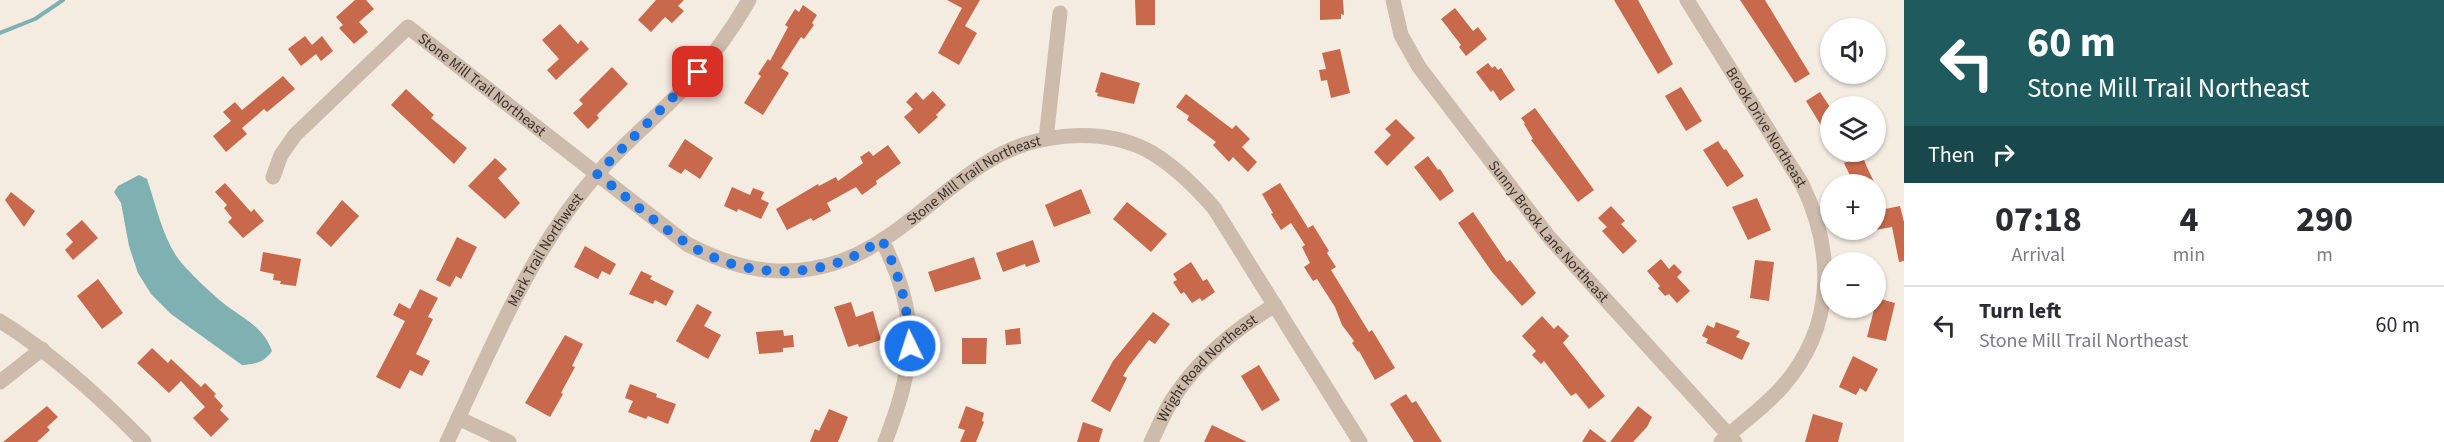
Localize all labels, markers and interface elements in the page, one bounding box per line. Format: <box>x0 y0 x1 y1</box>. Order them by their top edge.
text: 60 m <box>2027 13 2116 73</box>
map controls <box>1820 18 1886 318</box>
button: sound <box>1820 18 1886 84</box>
icon: left <box>1928 24 2006 102</box>
street label: Stone Mill Trail Northeast <box>413 28 550 142</box>
pin <box>672 46 723 97</box>
icon: arrive <box>681 55 714 88</box>
street label: Brook Drive Northeast <box>1720 63 1812 192</box>
text: Stone Mill Trail Northeast <box>2027 69 2309 108</box>
button: layers <box>1820 96 1886 162</box>
street label: Stone Mill Trail Northeast <box>902 130 1043 231</box>
icon: right <box>1987 138 2020 171</box>
text: Then <box>1928 139 1975 171</box>
street label: Sunny Brook Lane Northeast <box>1483 156 1613 307</box>
button: + <box>1820 174 1886 240</box>
street label: Mark Trail Northwest <box>503 189 588 310</box>
text: 07:18 <box>1995 194 2082 245</box>
text: 4 <box>2179 194 2198 245</box>
text: 290 <box>2296 194 2353 245</box>
text: Arrival <box>2011 241 2065 269</box>
text: min <box>2173 241 2205 269</box>
text: m <box>2316 241 2333 269</box>
button: − <box>1820 252 1886 318</box>
text: Turn left <box>1979 295 2061 327</box>
street label: Wright Road Northeast <box>1152 309 1261 426</box>
icon: left <box>1928 309 1961 342</box>
text: 60 m <box>2375 309 2420 341</box>
position arrow <box>878 314 942 378</box>
text: Stone Mill Trail Northeast <box>1979 327 2188 355</box>

